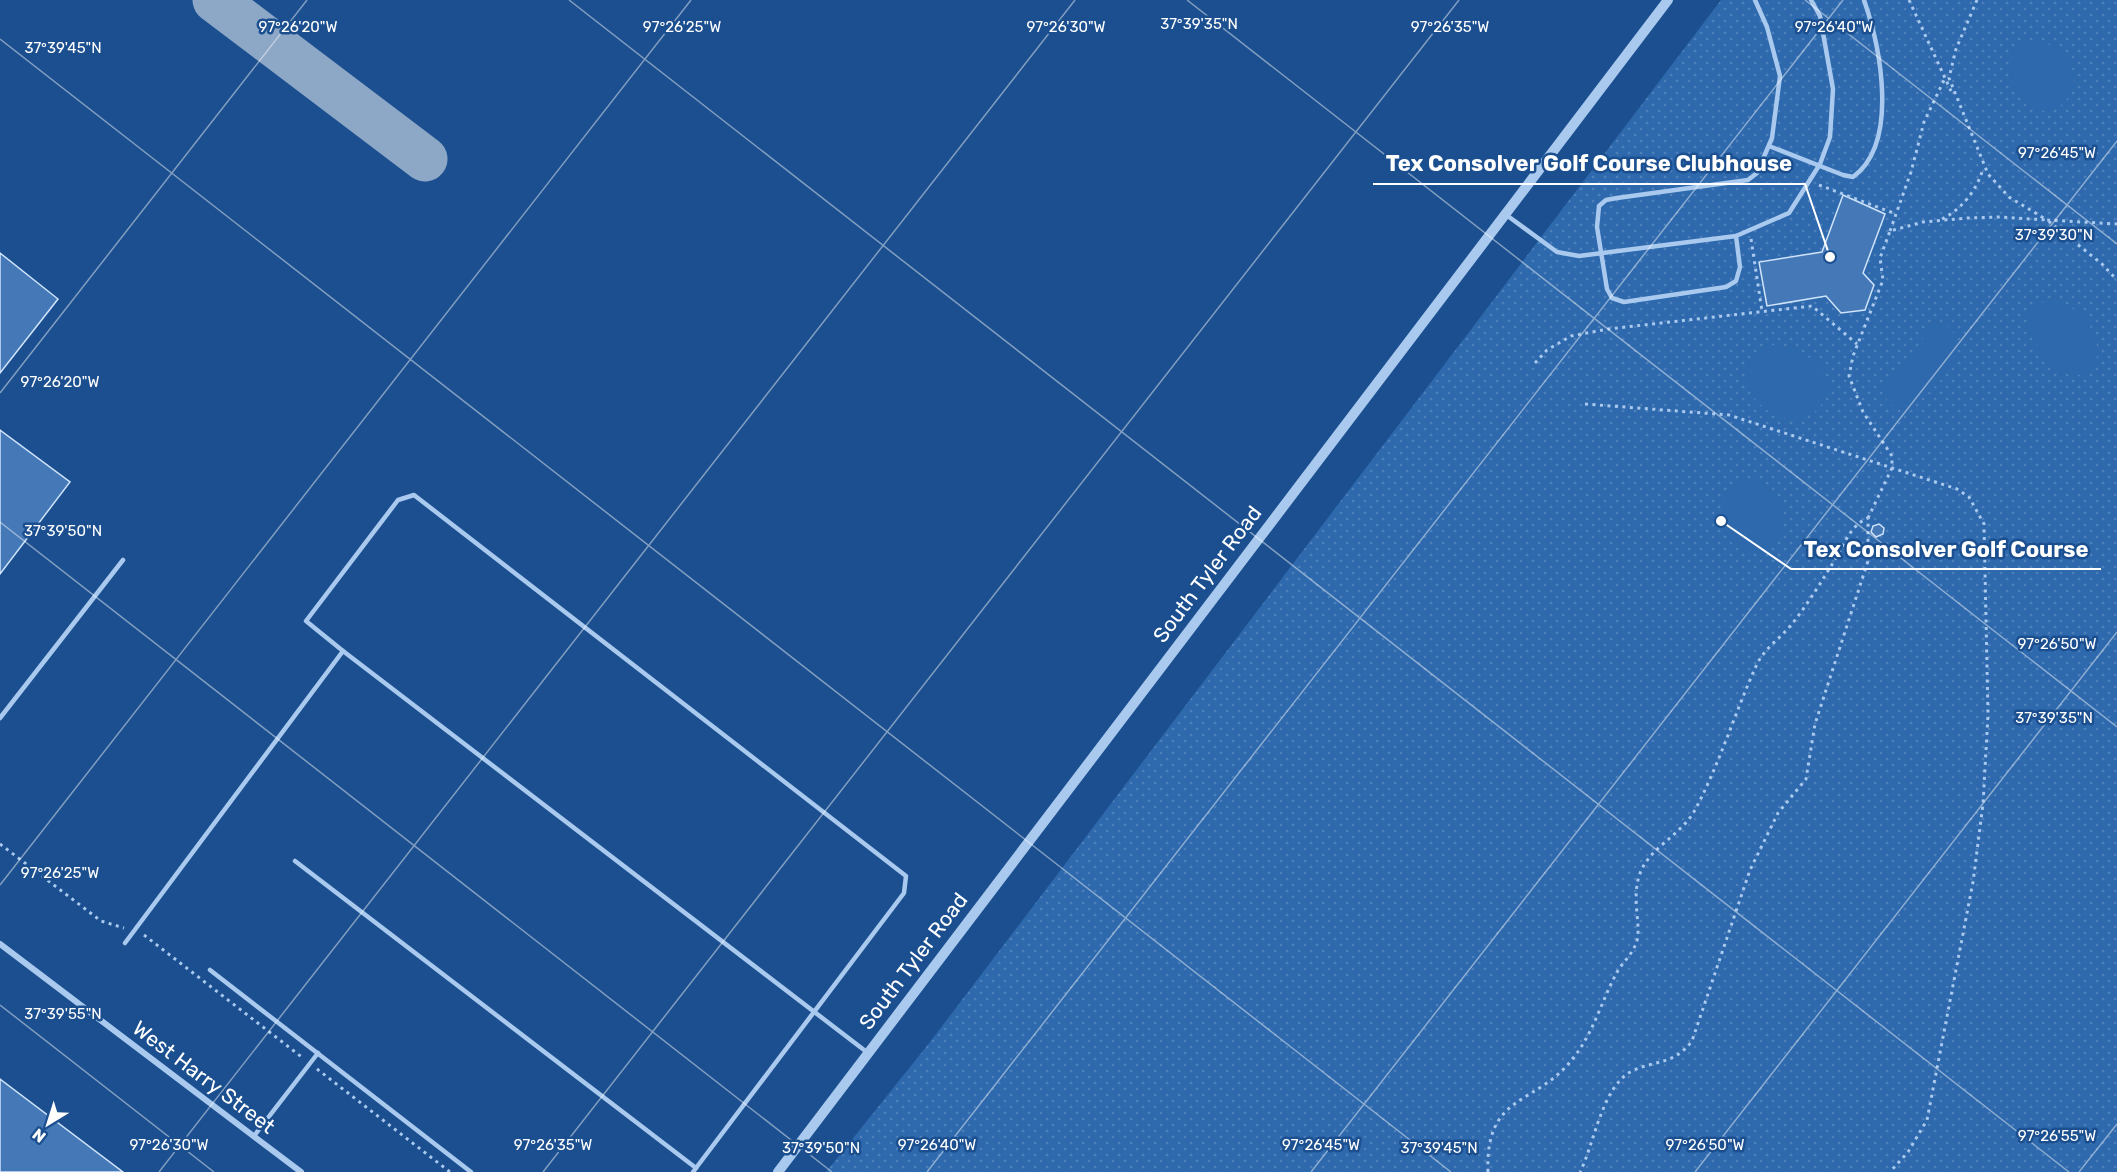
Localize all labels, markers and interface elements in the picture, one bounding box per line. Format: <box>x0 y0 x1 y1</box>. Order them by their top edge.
text: 37°39'35"N <box>1160 15 1238 33</box>
text: 97°26'20"W <box>259 18 337 36</box>
text: 97°26'25"W <box>643 18 721 36</box>
text: 97°26'30"W <box>1026 18 1106 36</box>
text: 97°26'35"W <box>1411 18 1489 36</box>
text: 97°26'40"W <box>1795 18 1873 36</box>
text: 37°39'45"N <box>24 39 102 57</box>
callout: Tex Consolver Golf Course Clubhouse <box>1373 144 1805 184</box>
text: 97°26'45"W <box>2018 144 2096 162</box>
text: Tex Consolver Golf Course Clubhouse <box>1386 150 1792 177</box>
text: 37°39'30"N <box>2015 226 2093 244</box>
text: 97°26'20"W <box>21 373 99 391</box>
street label: South Tyler Road <box>1147 501 1267 647</box>
text: 37°39'50"N <box>24 522 102 540</box>
callout: Tex Consolver Golf Course <box>1791 529 2101 569</box>
text: Tex Consolver Golf Course <box>1804 536 2088 563</box>
text: 97°26'50"W <box>2017 635 2097 653</box>
text: 37°39'35"N <box>2015 709 2093 727</box>
text: 97°26'25"W <box>21 864 99 882</box>
street label: South Tyler Road <box>853 888 973 1034</box>
text: 37°39'55"N <box>24 1005 102 1023</box>
street label: West Harry Street <box>128 1015 280 1139</box>
north arrow <box>18 1094 78 1154</box>
text: N <box>29 1124 49 1146</box>
text: 97°26'55"W <box>2018 1127 2096 1145</box>
text: 97°26'30"W <box>129 1136 209 1154</box>
text: 97°26'35"W <box>514 1136 592 1154</box>
text: 97°26'40"W <box>898 1136 976 1154</box>
text: 97°26'45"W <box>1282 1136 1360 1154</box>
text: 97°26'50"W <box>1665 1136 1745 1154</box>
text: 37°39'50"N <box>782 1139 860 1157</box>
text: 37°39'45"N <box>1400 1139 1478 1157</box>

